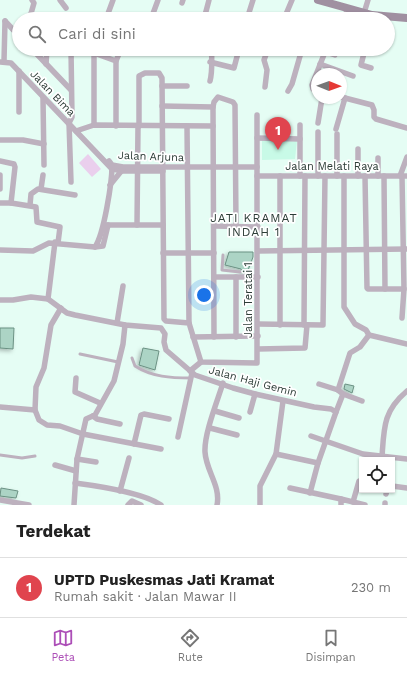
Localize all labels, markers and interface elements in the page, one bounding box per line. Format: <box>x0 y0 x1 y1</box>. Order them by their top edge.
search box <box>12 12 395 56</box>
icon: search <box>26 23 48 45</box>
text: Cari di sini <box>58 25 136 43</box>
street label: Jalan Bima <box>27 68 78 119</box>
north arrow <box>311 68 347 104</box>
pin: 1 <box>265 117 291 150</box>
street label: Jalan Arjuna <box>118 149 184 164</box>
street label: Jalan Melati Raya <box>285 160 379 173</box>
district label: JATI KRAMAT INDAH 1 <box>210 211 298 239</box>
street label: Jalan Teratai 1 <box>242 262 255 338</box>
your location <box>194 285 214 305</box>
street label: Jalan Haji Gemin <box>207 363 298 400</box>
map controls <box>359 457 395 493</box>
button: locate <box>359 457 395 493</box>
text: Terdekat <box>16 521 91 541</box>
text: UPTD Puskesmas Jati Kramat <box>54 571 274 589</box>
text: 1 <box>26 580 32 595</box>
text: 230 m <box>351 580 391 595</box>
text: Rumah sakit · Jalan Mawar II <box>54 589 236 604</box>
tab: Peta <box>51 627 75 664</box>
tab: Rute <box>178 627 203 664</box>
tab: Disimpan <box>306 627 356 664</box>

